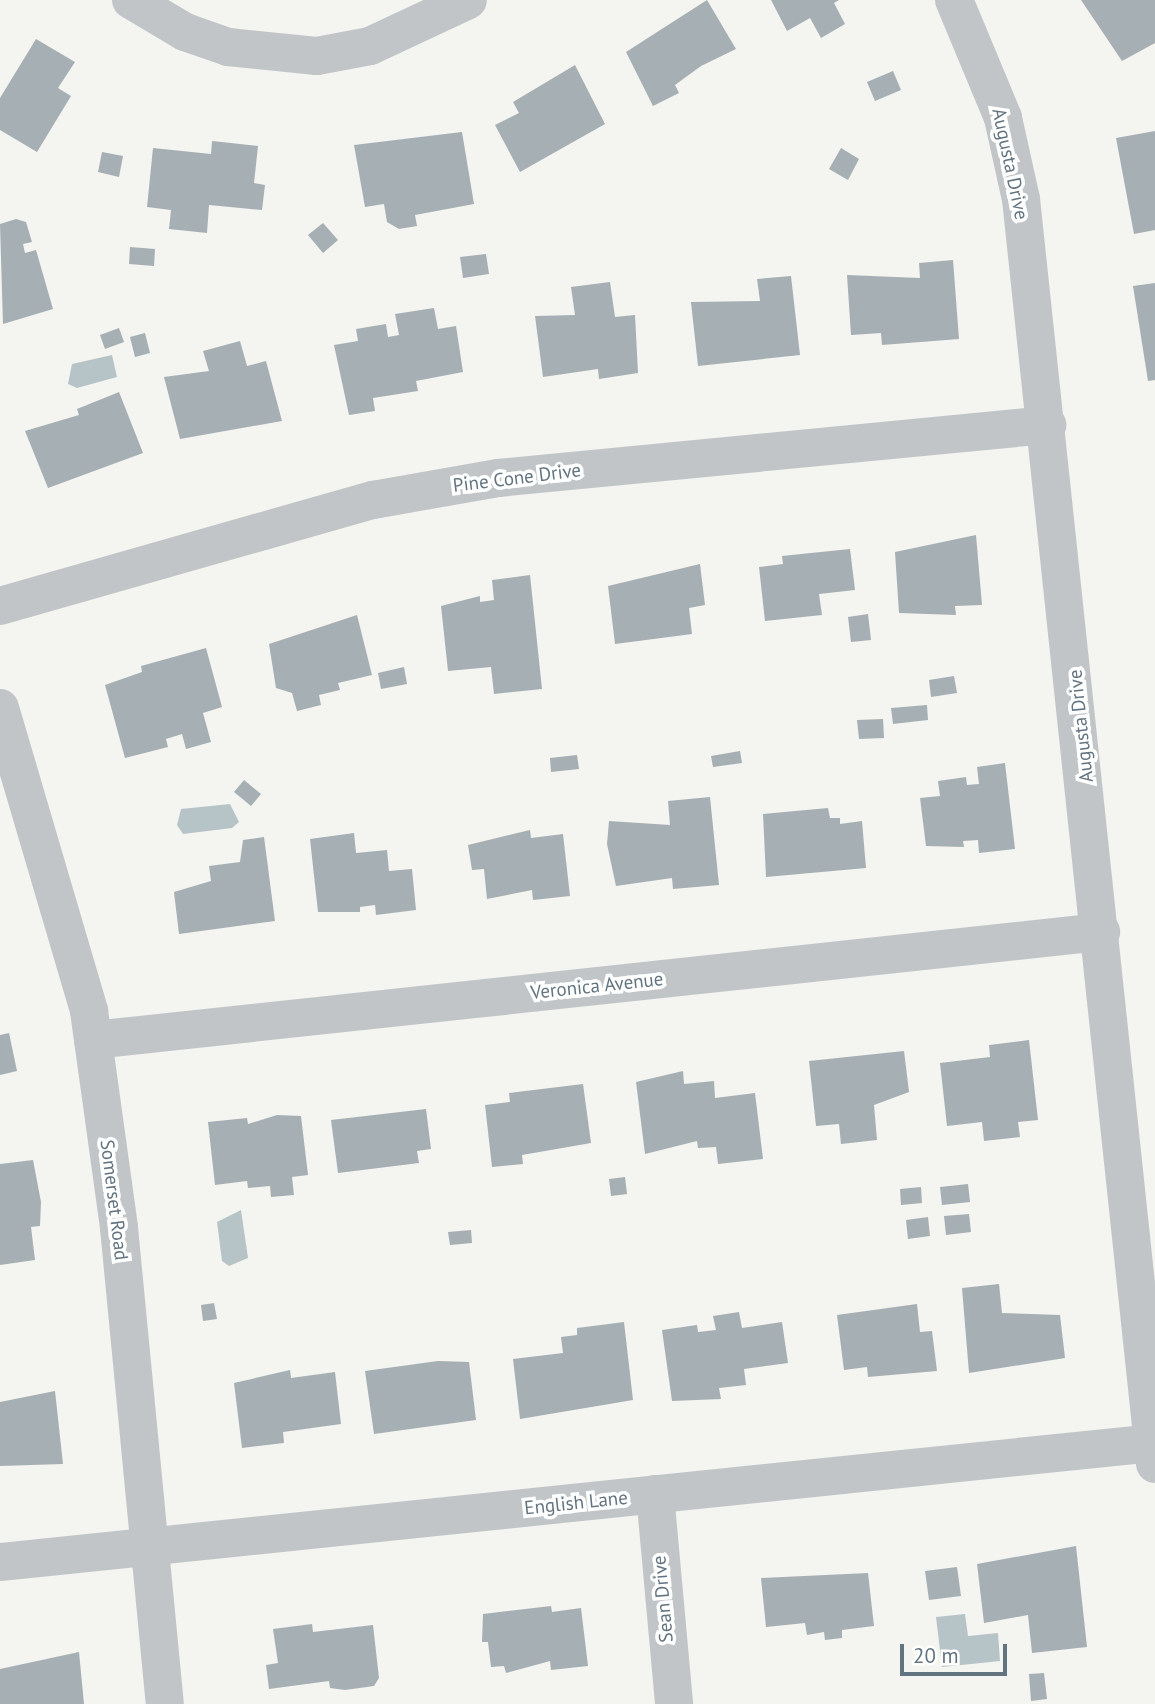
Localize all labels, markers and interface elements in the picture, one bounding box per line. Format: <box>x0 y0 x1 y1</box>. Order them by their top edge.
street label: Augusta Drive <box>987 106 1033 222</box>
street label: Pine Cone Drive <box>452 459 582 497</box>
street label: Augusta Drive <box>1064 668 1098 784</box>
street label: Veronica Avenue <box>529 968 665 1004</box>
street label: Somerset Road <box>95 1138 133 1262</box>
street label: English Lane <box>523 1486 629 1520</box>
street label: Sean Drive <box>648 1555 678 1643</box>
scale bar <box>903 1630 1010 1674</box>
text: 20 m <box>913 1642 959 1669</box>

